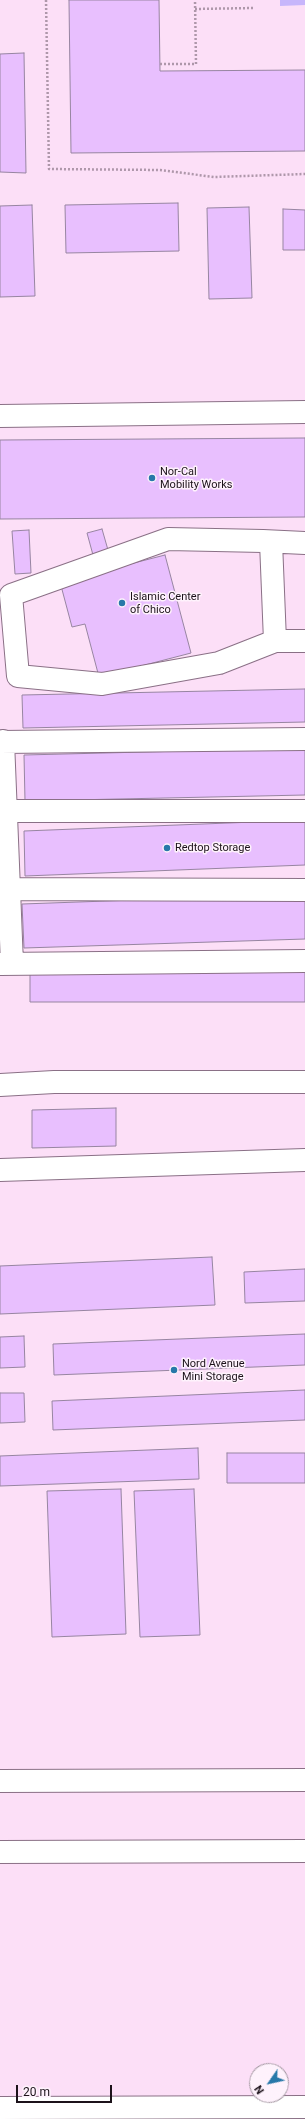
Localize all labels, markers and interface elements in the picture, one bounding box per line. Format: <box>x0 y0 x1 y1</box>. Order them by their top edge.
place label: Nor-Cal Mobility Works <box>160 465 232 491</box>
marker: Nor-Cal Mobility Works <box>147 473 157 483</box>
place label: Islamic Center of Chico <box>130 590 200 616</box>
marker: Islamic Center of Chico <box>117 598 127 608</box>
place label: Redtop Storage <box>175 841 250 855</box>
marker: Redtop Storage <box>162 843 172 853</box>
place label: Nord Avenue Mini Storage <box>182 1357 245 1383</box>
marker: Nord Avenue Mini Storage <box>169 1365 179 1375</box>
north arrow <box>249 2063 289 2103</box>
scale bar <box>18 2077 114 2103</box>
text: N <box>252 2083 267 2096</box>
text: 20 m <box>23 2085 50 2099</box>

